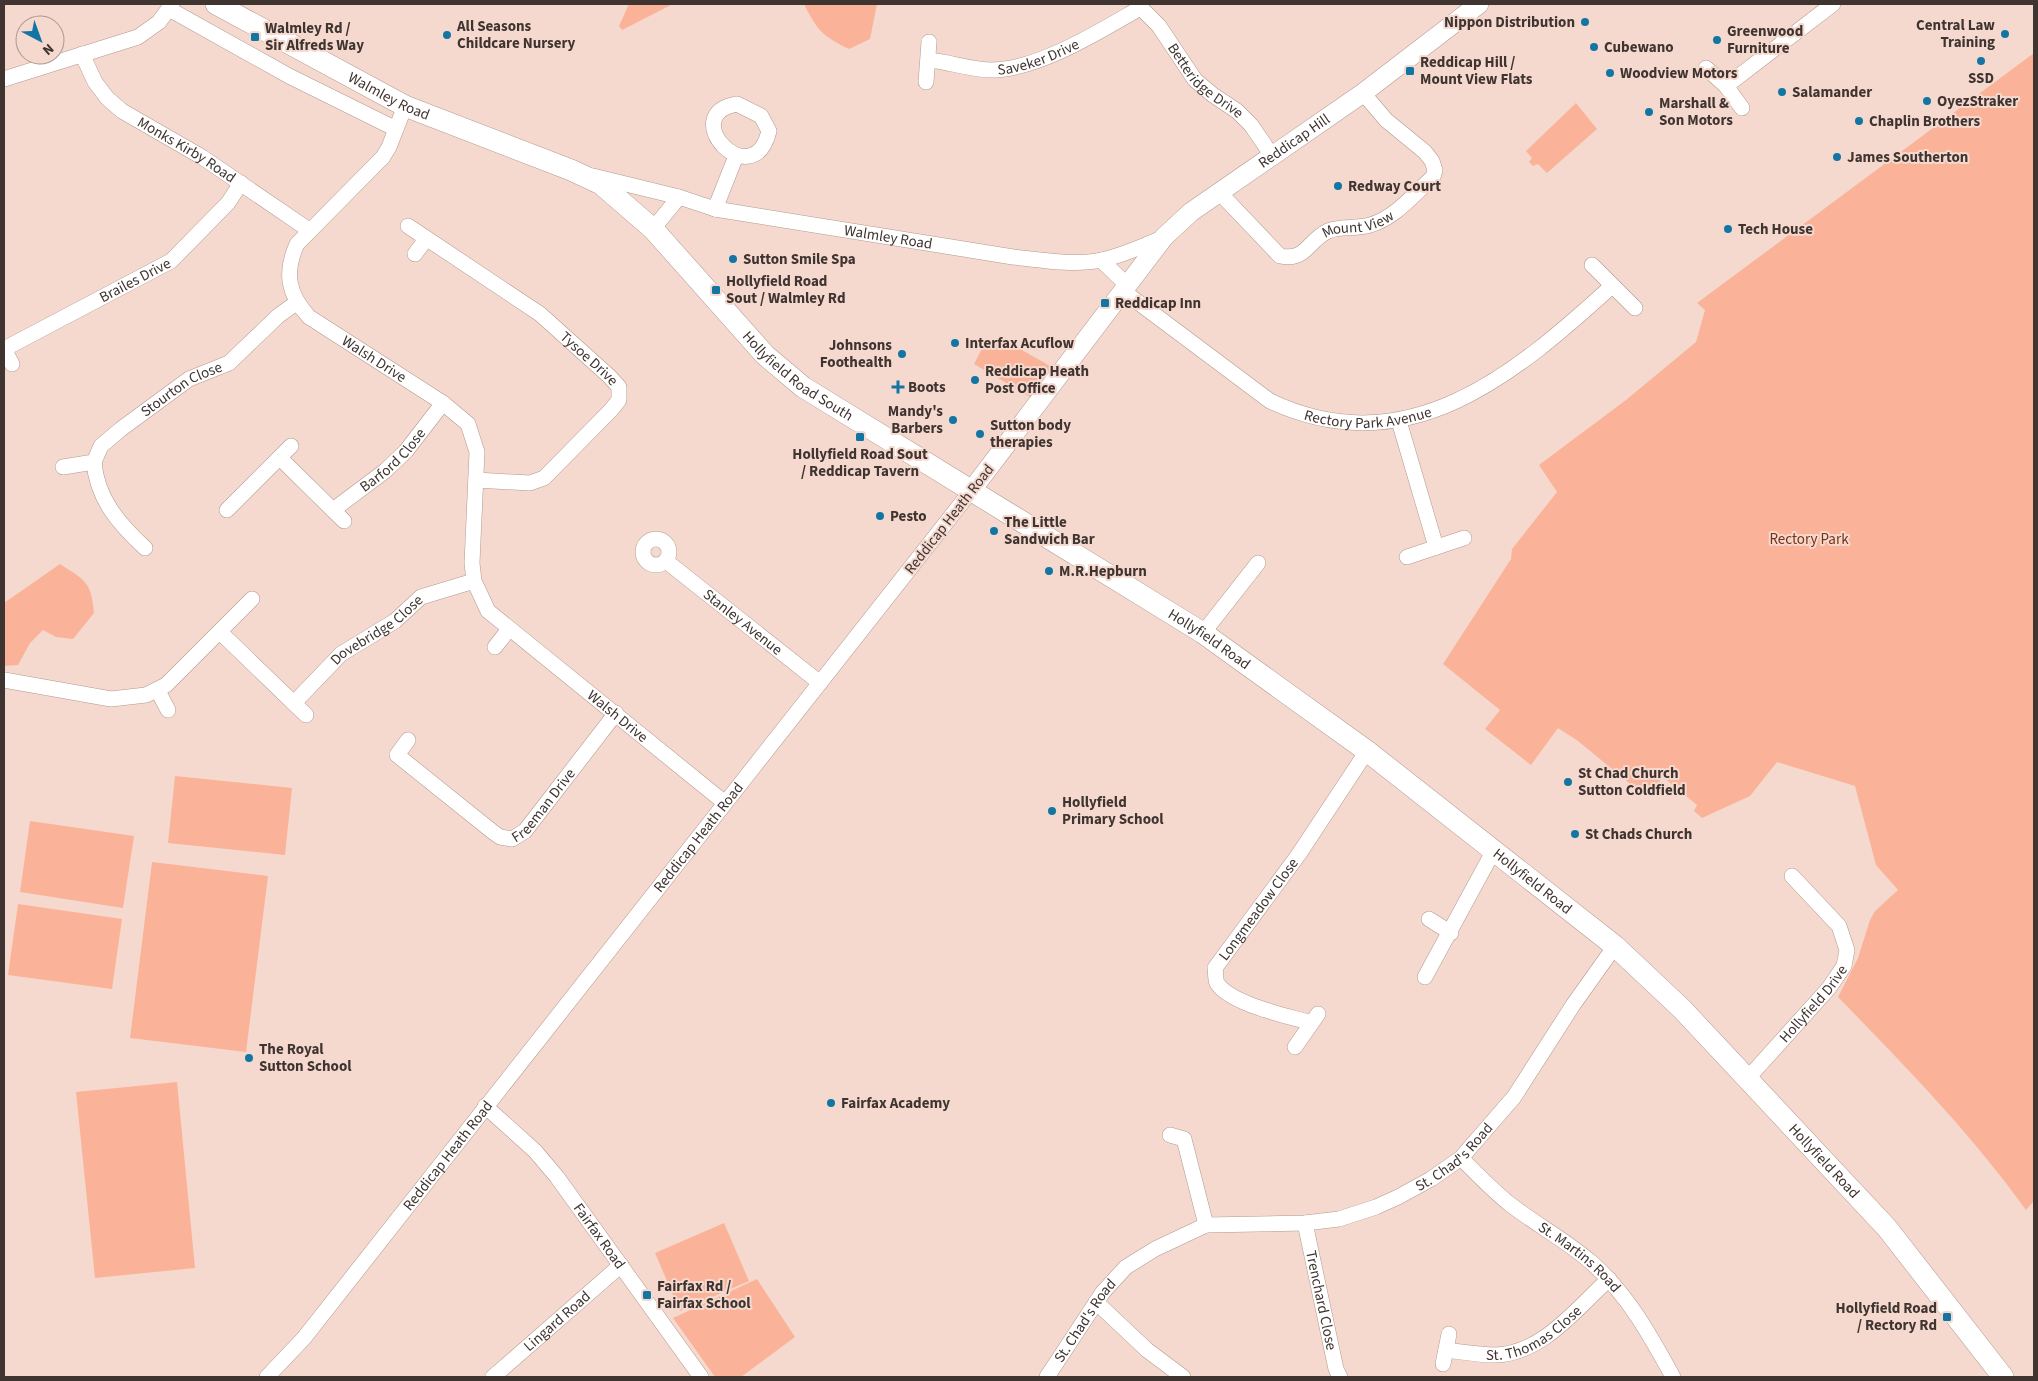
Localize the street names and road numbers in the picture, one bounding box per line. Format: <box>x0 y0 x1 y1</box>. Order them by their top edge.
street label: Saveker Drive <box>996 34 1083 81</box>
street label: Betteridge Drive <box>1162 39 1248 123</box>
street label: Walmley Road <box>344 67 433 126</box>
street label: Reddicap Hill <box>1254 109 1334 173</box>
street label: Monks Kirby Road <box>133 112 240 188</box>
street label: Mount View <box>1318 206 1398 243</box>
street label: Walmley Road <box>843 220 934 255</box>
street label: Brailes Drive <box>96 253 175 308</box>
street label: Tysoe Drive <box>555 327 623 391</box>
street label: Hollyfield Road South <box>737 327 857 426</box>
street label: Walsh Drive <box>338 331 410 388</box>
street label: Stourton Close <box>137 357 225 422</box>
street label: Rectory Park Avenue <box>1302 402 1434 434</box>
street label: Barford Close <box>356 424 431 497</box>
street label: Reddicap Heath Road <box>900 460 999 579</box>
street label: Stanley Avenue <box>698 584 787 660</box>
street label: Dovebridge Close <box>326 590 428 670</box>
street label: Hollyfield Road <box>1164 604 1255 675</box>
street label: Walsh Drive <box>582 685 652 748</box>
street label: Freeman Drive <box>508 764 581 848</box>
street label: Reddicap Heath Road <box>649 778 749 897</box>
street label: Hollyfield Road <box>1488 844 1576 919</box>
street label: Longmeadow Close <box>1214 854 1304 965</box>
street label: Hollyfield Drive <box>1775 961 1853 1047</box>
street label: Reddicap Heath Road <box>398 1096 498 1215</box>
street label: St. Chad's Road <box>1411 1118 1498 1197</box>
street label: Hollyfield Road <box>1784 1119 1864 1203</box>
street label: Fairfax Road <box>568 1199 630 1274</box>
street label: St. Martins Road <box>1534 1217 1626 1297</box>
street label: Trenchard Close <box>1300 1249 1342 1352</box>
street label: St. Chad's Road <box>1049 1274 1121 1367</box>
street label: Lingard Road <box>519 1286 595 1357</box>
street label: St. Thomas Close <box>1486 1301 1587 1366</box>

